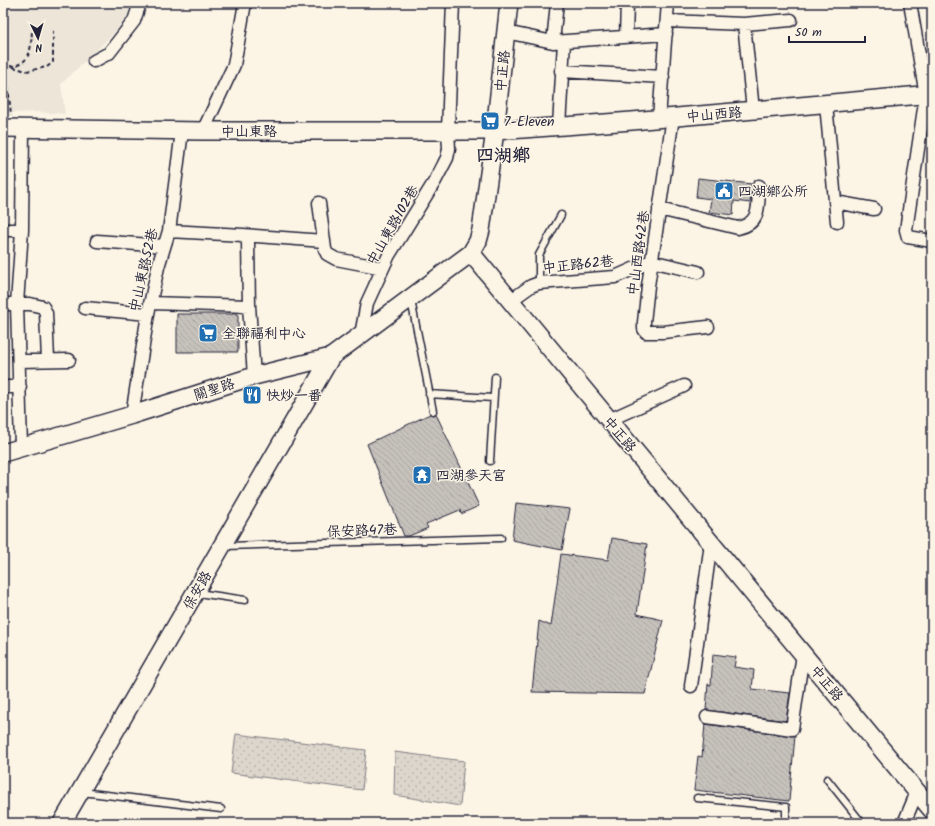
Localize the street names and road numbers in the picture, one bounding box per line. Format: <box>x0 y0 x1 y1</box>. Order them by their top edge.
street label: 中正路 <box>490 49 516 93</box>
street label: 中山西路 <box>685 102 743 128</box>
street label: 中山東路 <box>221 121 277 143</box>
street label: 中山東路102巷 <box>361 180 425 270</box>
street label: 中山西路42巷 <box>622 208 656 297</box>
street label: 中山東路52巷 <box>124 225 165 314</box>
street label: 中正路62巷 <box>541 250 616 280</box>
street label: 關聖路 <box>191 373 238 407</box>
street label: 中正路 <box>597 411 641 458</box>
street label: 保安路47巷 <box>327 519 398 543</box>
street label: 保安路 <box>178 567 218 614</box>
street label: 中正路 <box>804 660 848 707</box>

